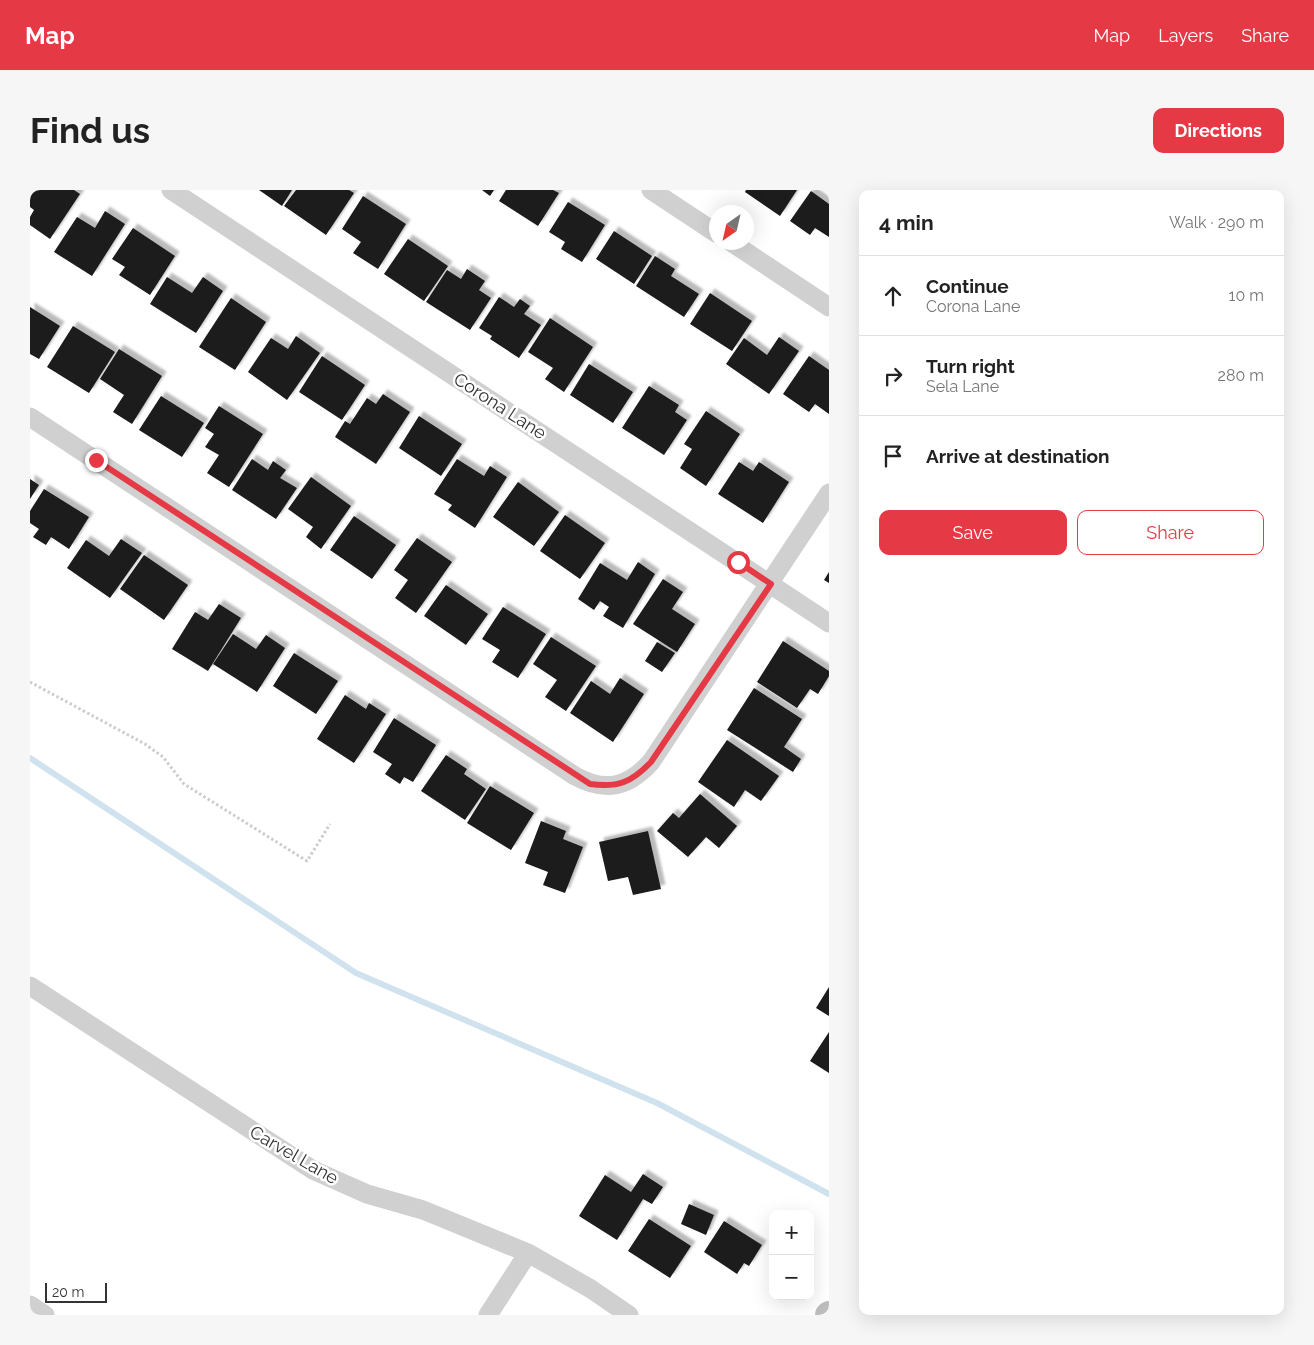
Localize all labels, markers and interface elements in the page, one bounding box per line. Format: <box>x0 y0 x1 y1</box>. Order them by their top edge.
text: Map <box>25 21 75 50</box>
text: Map <box>1094 25 1130 46</box>
text: Layers <box>1158 25 1213 46</box>
text: Share <box>1241 25 1289 46</box>
button: Directions <box>1153 108 1284 153</box>
text: Find us <box>30 110 150 151</box>
north arrow <box>709 205 754 250</box>
text: 4 min <box>879 210 934 235</box>
text: Walk · 290 m <box>1169 213 1264 232</box>
text: Continue <box>926 275 1009 297</box>
icon: ahead <box>879 282 907 310</box>
text: 10 m <box>1229 286 1264 305</box>
text: Corona Lane <box>926 297 1020 316</box>
text: Turn right <box>926 355 1015 377</box>
icon: right <box>879 362 907 390</box>
text: 280 m <box>1218 366 1264 385</box>
street label: Corona Lane <box>450 368 551 444</box>
text: Sela Lane <box>926 377 999 396</box>
icon: arrive <box>879 442 907 470</box>
text: Arrive at destination <box>926 445 1110 467</box>
route end <box>85 449 108 472</box>
button: Save <box>879 510 1067 555</box>
button: Share <box>1077 510 1264 555</box>
route start <box>727 551 750 574</box>
street label: Carvel Lane <box>246 1121 343 1189</box>
map controls <box>769 1210 814 1300</box>
button: + <box>769 1210 814 1255</box>
button: − <box>769 1255 814 1300</box>
scale bar <box>45 1280 108 1303</box>
text: 20 m <box>52 1284 84 1300</box>

